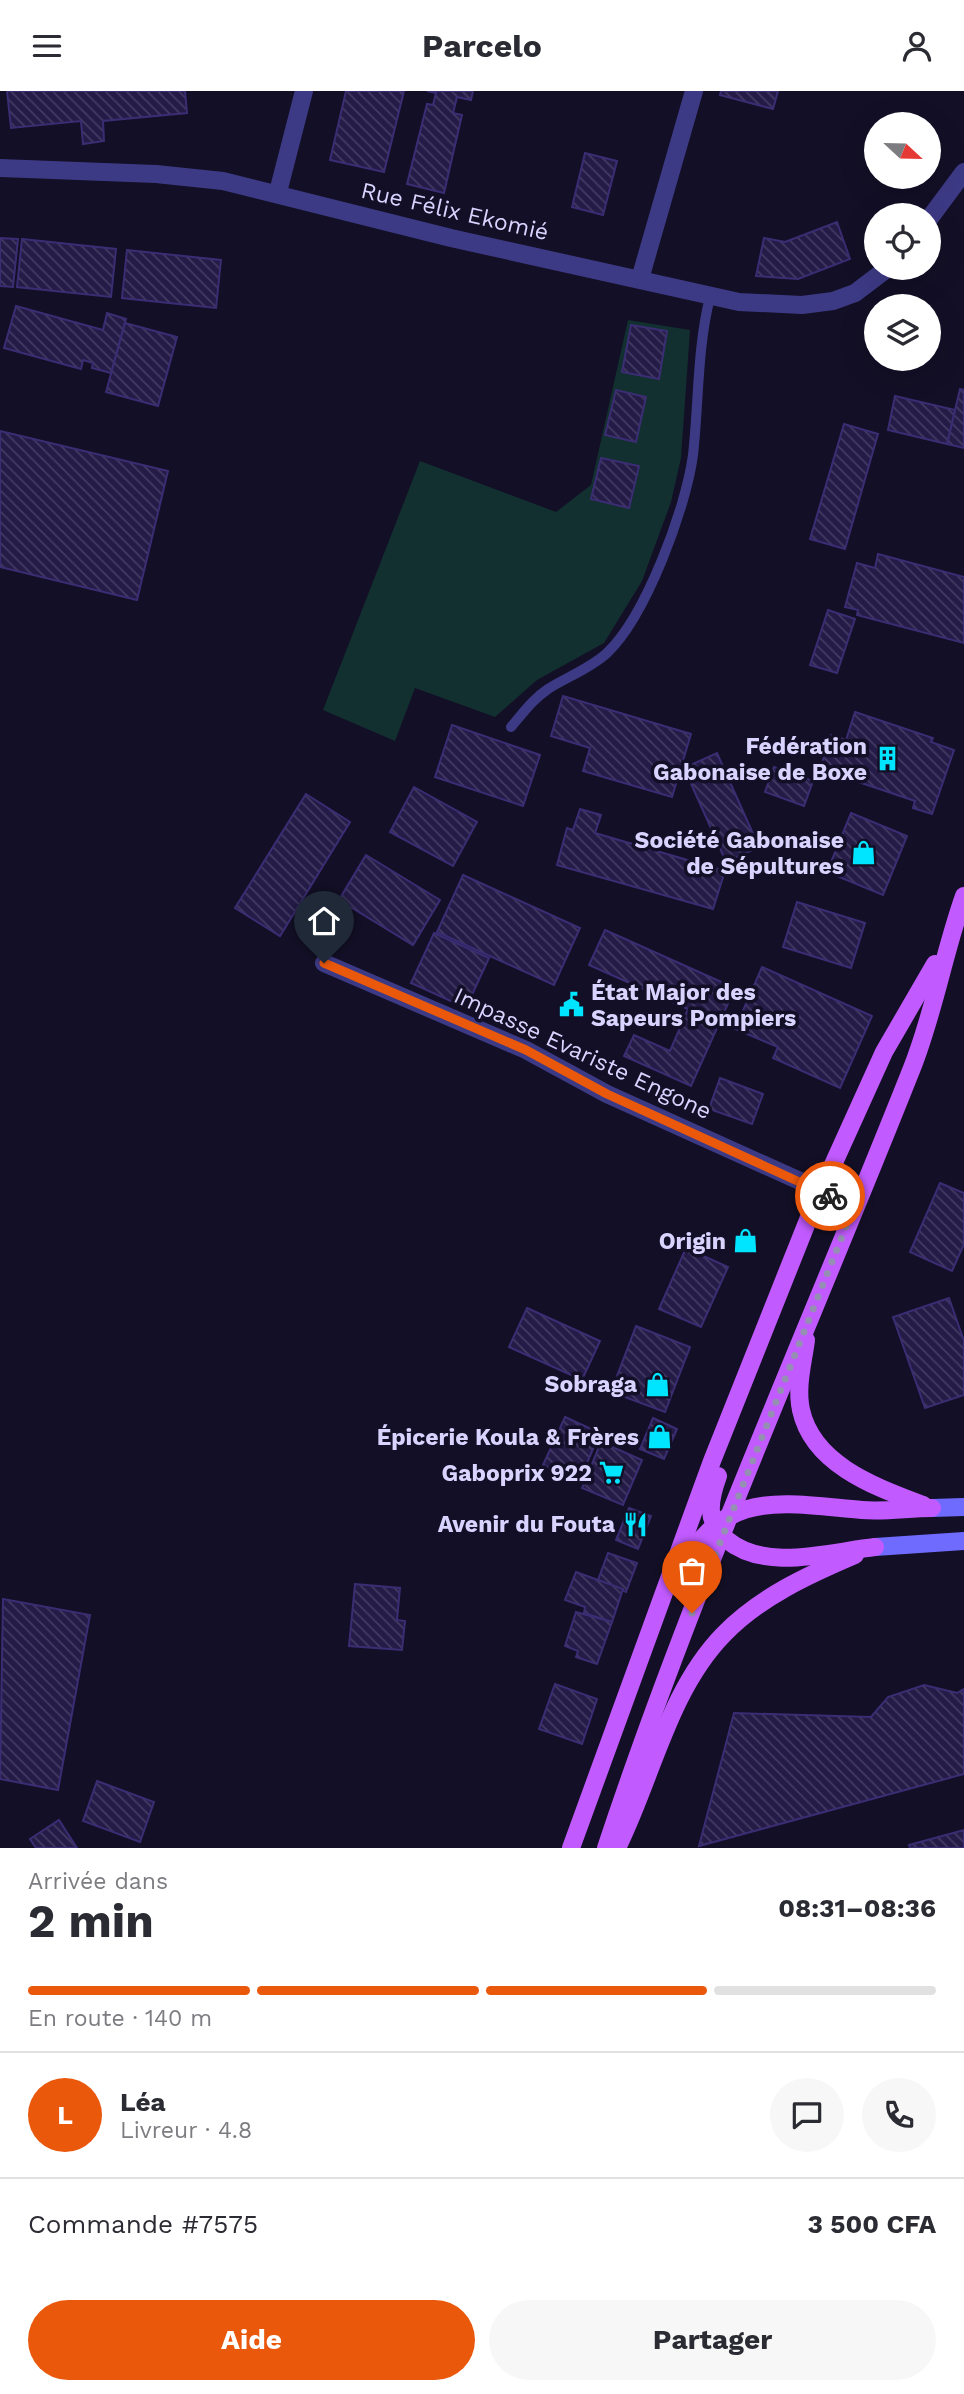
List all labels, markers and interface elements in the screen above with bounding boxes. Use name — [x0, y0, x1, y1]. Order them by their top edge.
icon: menu — [28, 27, 66, 65]
text: Parcelo — [422, 27, 542, 65]
icon: person — [898, 27, 936, 65]
north arrow — [864, 112, 942, 189]
map controls — [864, 112, 941, 371]
street label: Rue Félix Ekomié — [359, 177, 551, 246]
button: locate — [864, 203, 941, 280]
button: layers — [864, 294, 941, 371]
place label: Fédération Gabonaise de Boxe — [653, 733, 867, 786]
building icon: Fédération Gabonaise de Boxe — [873, 745, 901, 773]
place label: Société Gabonaise de Sépultures — [635, 827, 844, 880]
shop icon: Société Gabonaise de Sépultures — [850, 839, 878, 867]
pin — [294, 891, 354, 963]
icon: home — [305, 902, 343, 940]
place label: État Major des Sapeurs Pompiers — [591, 979, 796, 1032]
street label: Impasse Evariste Engone — [450, 982, 716, 1125]
public building icon: État Major des Sapeurs Pompiers — [557, 991, 585, 1019]
courier — [795, 1161, 865, 1231]
icon: bike — [811, 1177, 849, 1215]
shop icon: Origin — [732, 1227, 760, 1255]
place label: Origin — [659, 1228, 726, 1255]
shop icon: Sobraga — [643, 1370, 671, 1398]
place label: Sobraga — [545, 1371, 638, 1398]
shop icon: Épicerie Koula & Frères — [645, 1423, 673, 1451]
place label: Épicerie Koula & Frères — [377, 1424, 639, 1451]
supermarket icon: Gaboprix 922 — [598, 1459, 626, 1487]
place label: Gaboprix 922 — [442, 1460, 592, 1487]
restaurant icon: Avenir du Fouta — [621, 1510, 649, 1538]
place label: Avenir du Fouta — [438, 1511, 616, 1538]
pin — [662, 1541, 722, 1613]
icon: bag — [673, 1552, 711, 1590]
text: Arrivée dans — [28, 1868, 168, 1895]
text: 08:31–08:36 — [778, 1893, 936, 1923]
text: 2 min — [28, 1894, 154, 1948]
text: En route · 140 m — [28, 2005, 212, 2032]
button: chat — [770, 2078, 844, 2152]
button: phone — [862, 2078, 936, 2152]
text: Léa — [120, 2087, 166, 2117]
text: L — [57, 2100, 73, 2130]
text: Livreur · 4.8 — [120, 2117, 252, 2144]
text: Commande #7575 — [28, 2209, 258, 2239]
text: 3 500 CFA — [808, 2209, 936, 2239]
button: Aide — [28, 2300, 475, 2380]
button: Partager — [489, 2300, 936, 2380]

